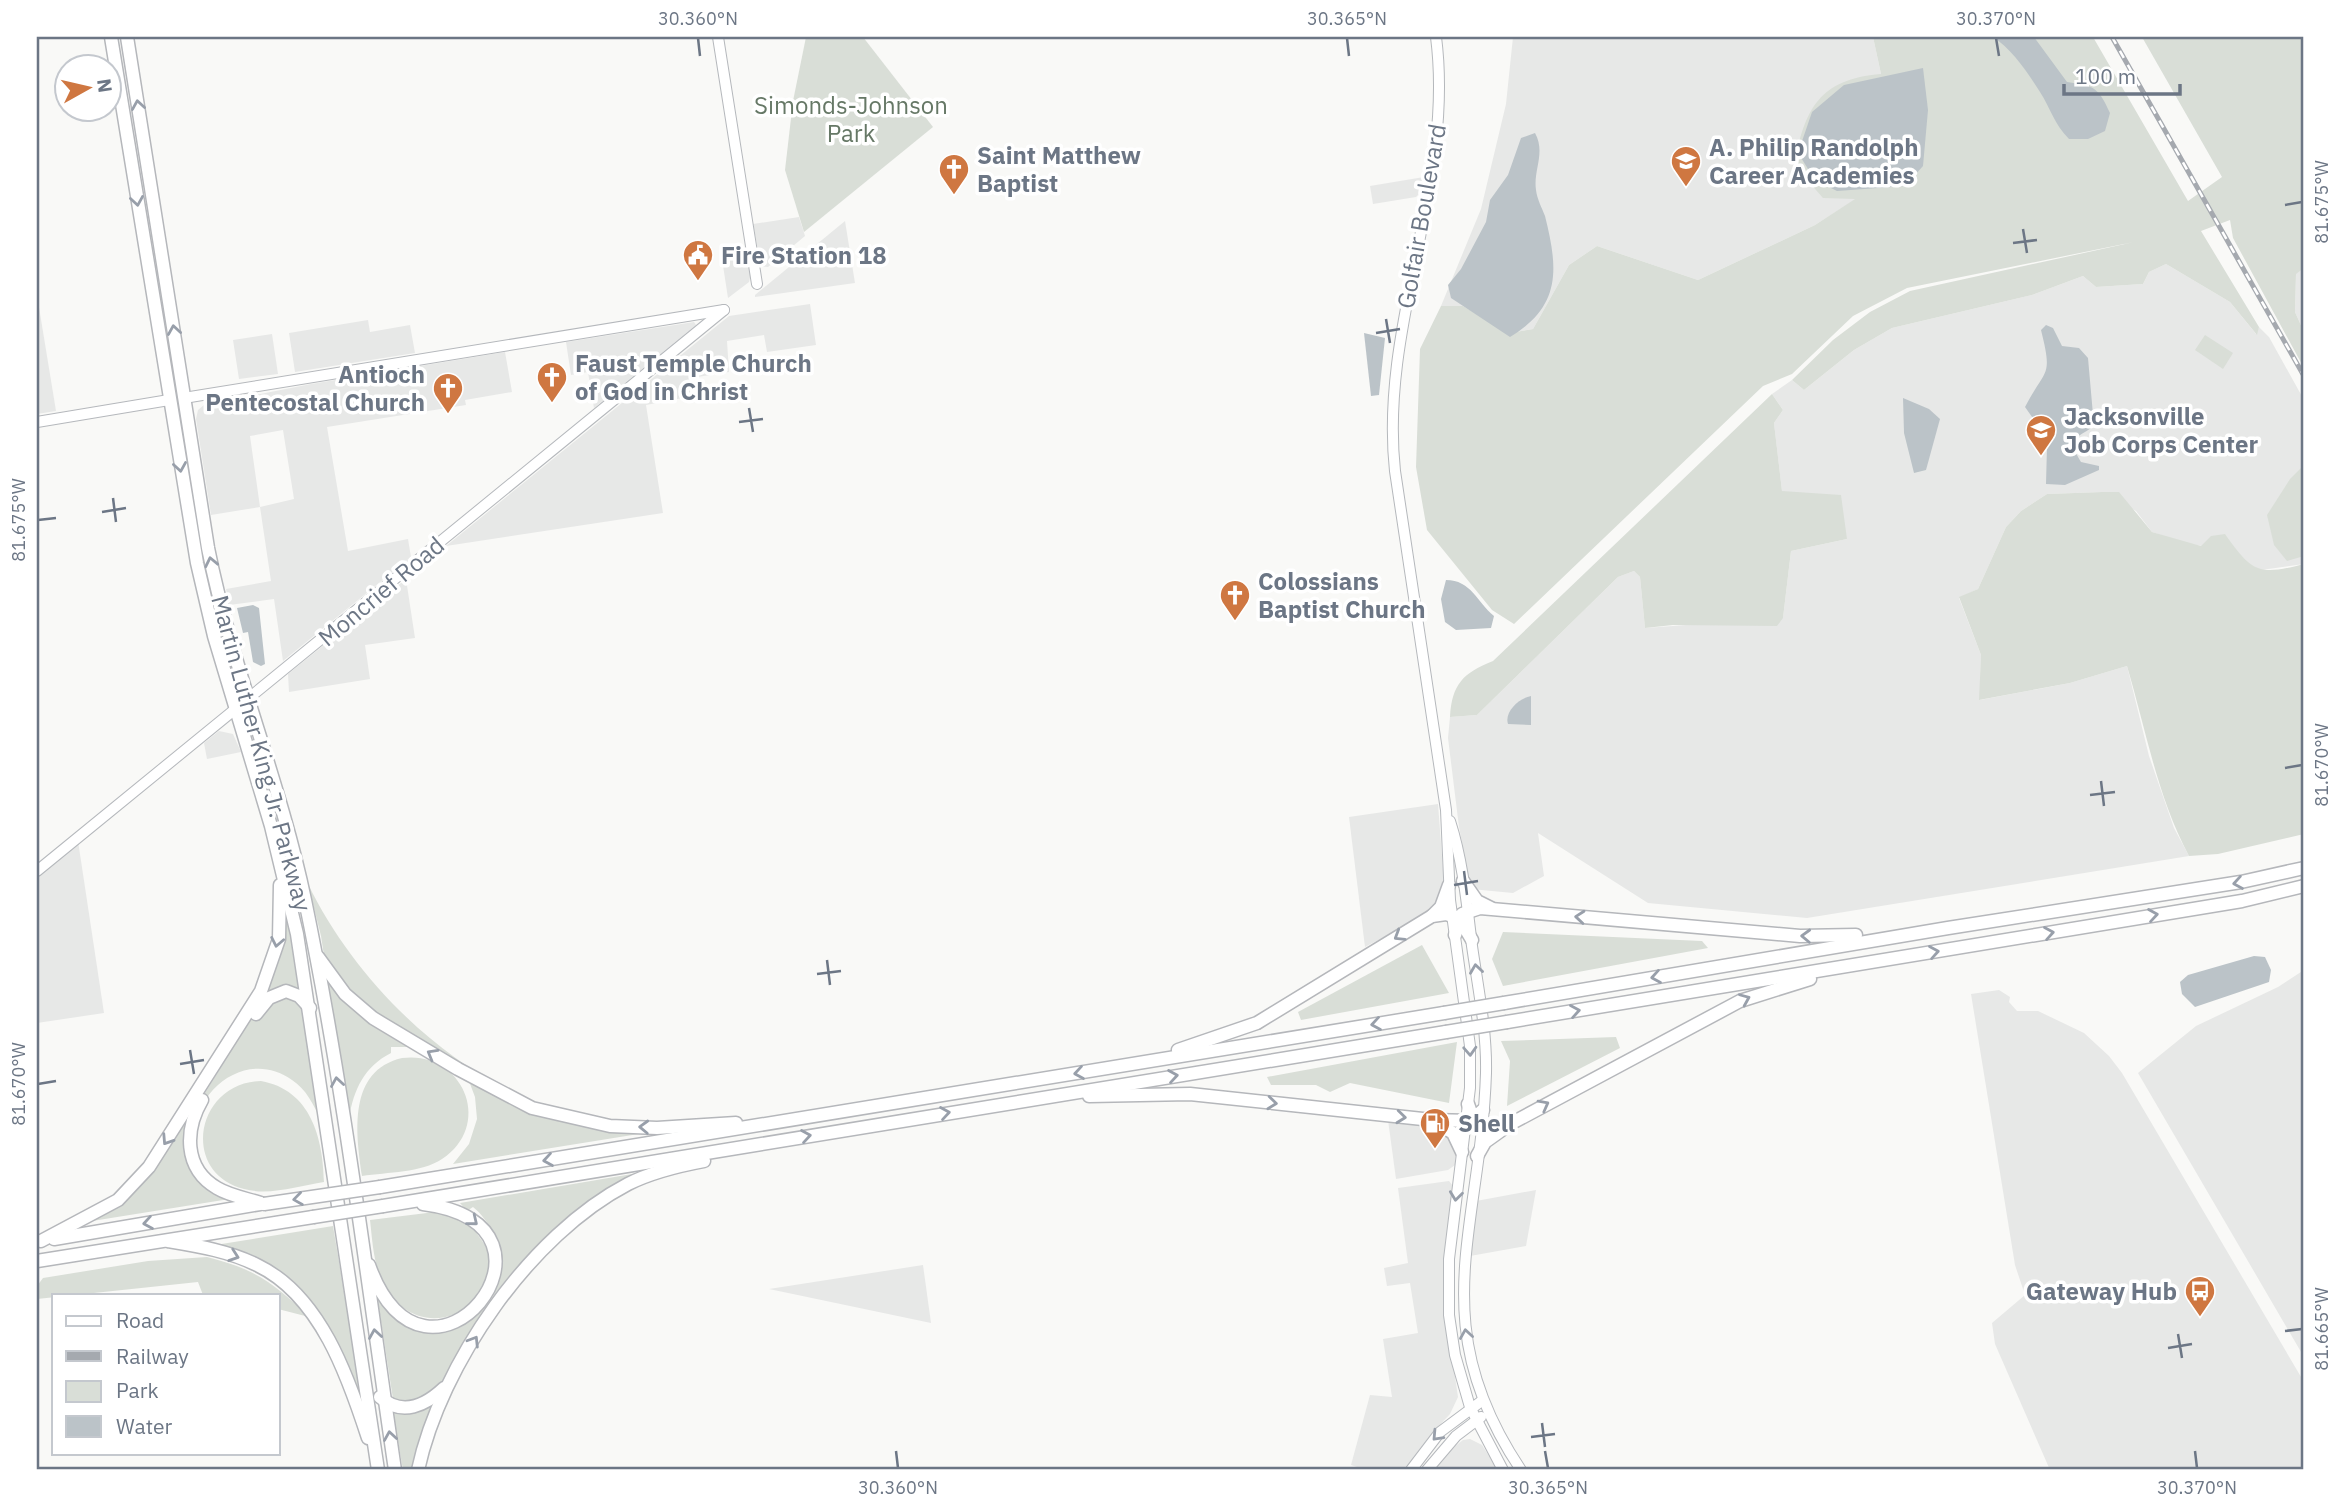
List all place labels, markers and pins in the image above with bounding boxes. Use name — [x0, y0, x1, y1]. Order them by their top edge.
place label: A. Philip Randolph Career Academies — [1709, 131, 1919, 191]
place label: Saint Matthew Baptist — [977, 139, 1141, 199]
school or university icon: A. Philip Randolph Career Academies — [1669, 144, 1703, 188]
church icon: Saint Matthew Baptist — [937, 152, 971, 196]
public building icon: Fire Station 18 — [681, 238, 715, 282]
place label: Fire Station 18 — [721, 239, 887, 271]
place label: Faust Temple Church of God in Christ — [575, 347, 812, 407]
place label: Antioch Pentecostal Church — [205, 358, 425, 418]
church icon: Faust Temple Church of God in Christ — [535, 360, 569, 404]
church icon: Antioch Pentecostal Church — [431, 371, 465, 415]
place label: Jacksonville Job Corps Center — [2064, 400, 2258, 460]
school or university icon: Jacksonville Job Corps Center — [2024, 413, 2058, 457]
place label: Colossians Baptist Church — [1258, 565, 1425, 625]
church icon: Colossians Baptist Church — [1218, 578, 1252, 622]
fuel station icon: Shell — [1418, 1106, 1452, 1150]
place label: Shell — [1458, 1107, 1515, 1139]
bus stop icon: Gateway Hub — [2183, 1274, 2217, 1318]
place label: Gateway Hub — [2026, 1275, 2177, 1307]

